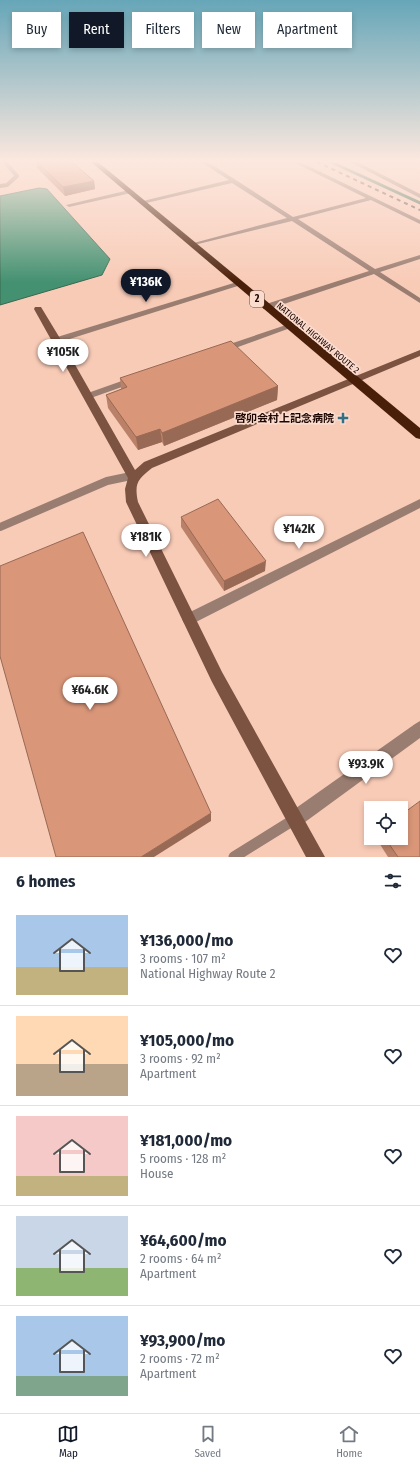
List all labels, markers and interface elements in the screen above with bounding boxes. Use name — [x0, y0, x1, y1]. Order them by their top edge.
chip: Buy — [12, 12, 61, 48]
chip: Rent — [69, 12, 124, 48]
chip: Filters — [132, 12, 194, 48]
chip: New — [202, 12, 255, 48]
chip: Apartment — [263, 12, 352, 48]
pin: ¥136K — [118, 269, 174, 303]
text: ¥136K — [130, 274, 162, 289]
road number: 2 — [250, 291, 264, 307]
street label: NATIONAL HIGHWAY ROUTE 2 — [275, 301, 361, 375]
pin: ¥105K — [35, 339, 91, 373]
text: ¥105K — [47, 344, 79, 359]
place label: 啓卯会村上記念病院 — [235, 412, 334, 425]
marker: 啓卯会村上記念病院 — [337, 412, 349, 424]
pin: ¥142K — [271, 516, 327, 550]
text: ¥142K — [283, 521, 315, 536]
pin: ¥181K — [118, 524, 174, 558]
text: ¥181K — [130, 529, 162, 544]
pin: ¥64.6K — [57, 677, 123, 711]
text: ¥64.6K — [71, 682, 109, 697]
pin: ¥93.9K — [333, 751, 399, 785]
text: ¥93.9K — [348, 756, 384, 771]
map controls — [364, 801, 408, 845]
button: locate — [364, 801, 408, 845]
icon: filters — [382, 870, 404, 892]
text: 6 homes — [16, 871, 75, 892]
text: ¥136,000/mo — [140, 930, 233, 951]
icon: home — [48, 931, 96, 979]
icon: heart — [382, 944, 404, 966]
text: 3 rooms · 107 m² — [140, 951, 226, 966]
text: National Highway Route 2 — [140, 966, 276, 981]
text: ¥105,000/mo — [140, 1030, 234, 1051]
icon: home — [48, 1032, 96, 1080]
icon: heart — [382, 1045, 404, 1067]
text: 3 rooms · 92 m² — [140, 1051, 221, 1066]
text: Apartment — [140, 1066, 196, 1081]
text: ¥181,000/mo — [140, 1130, 232, 1151]
icon: home — [48, 1132, 96, 1180]
icon: heart — [382, 1145, 404, 1167]
text: 5 rooms · 128 m² — [140, 1151, 226, 1166]
text: House — [140, 1166, 174, 1181]
text: ¥64,600/mo — [140, 1230, 227, 1251]
icon: home — [48, 1232, 96, 1280]
icon: heart — [382, 1245, 404, 1267]
text: 2 rooms · 64 m² — [140, 1251, 221, 1266]
text: Apartment — [140, 1266, 196, 1281]
text: ¥93,900/mo — [140, 1330, 225, 1351]
icon: home — [48, 1332, 96, 1380]
icon: heart — [382, 1345, 404, 1367]
text: 2 rooms · 72 m² — [140, 1351, 220, 1366]
text: Apartment — [140, 1366, 196, 1381]
tab: Map — [57, 1423, 79, 1460]
tab: Saved — [194, 1423, 221, 1460]
tab: Home — [336, 1423, 363, 1460]

